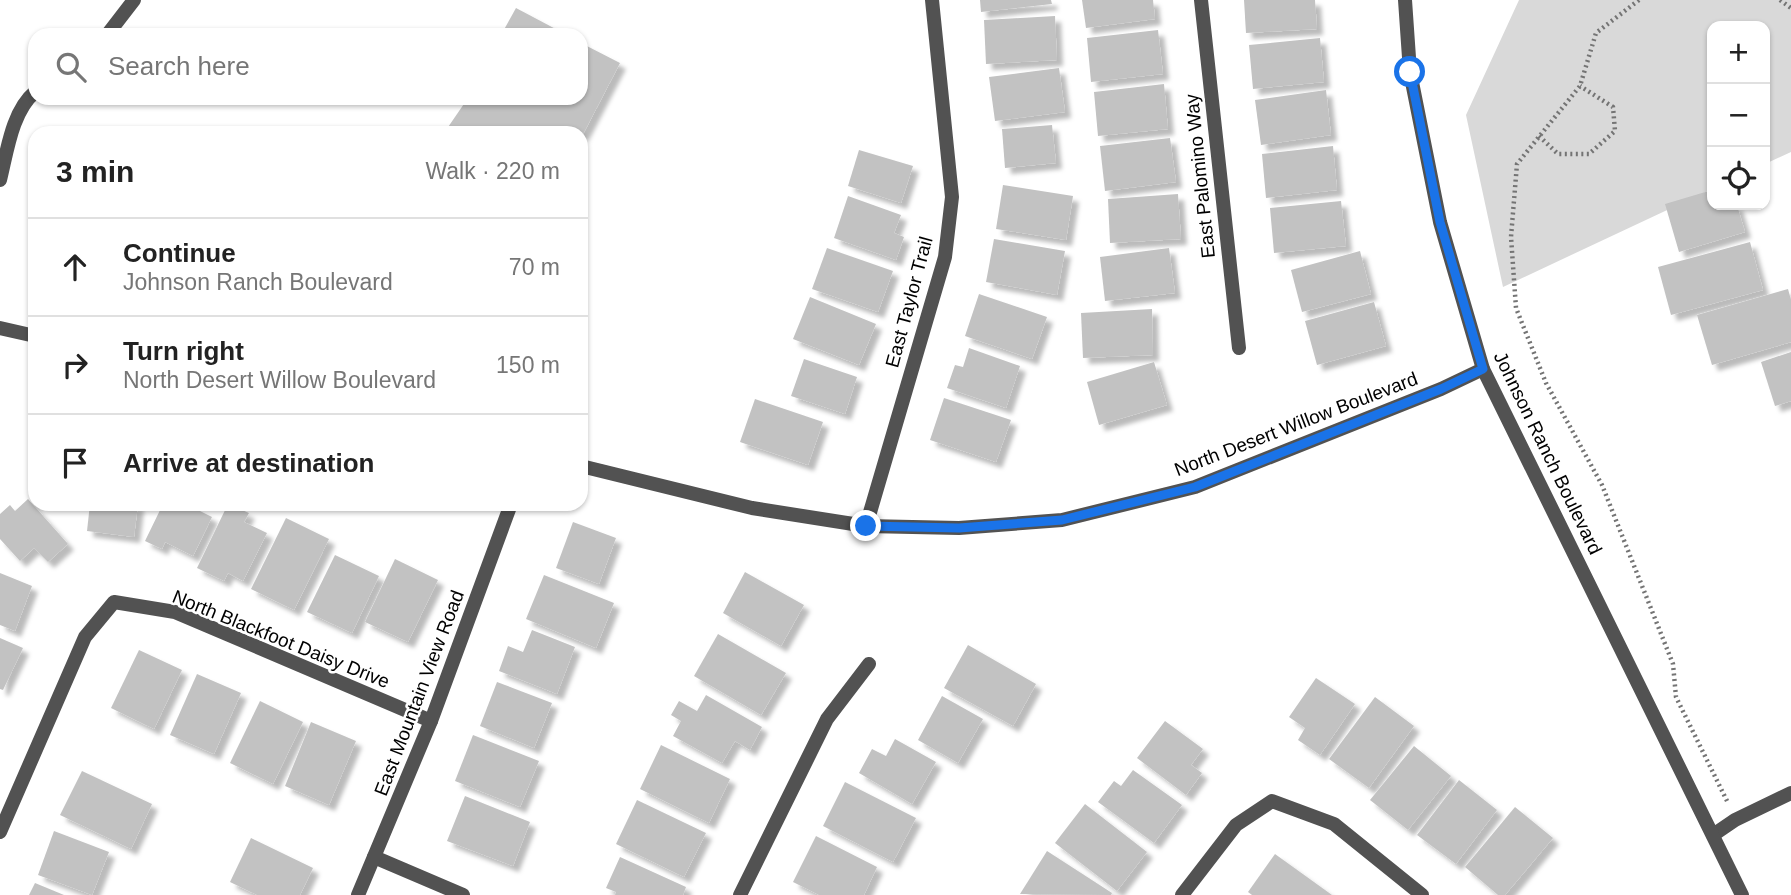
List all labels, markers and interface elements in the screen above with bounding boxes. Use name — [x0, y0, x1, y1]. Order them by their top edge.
map controls — [1707, 21, 1770, 210]
button: + — [1707, 21, 1770, 84]
search box — [28, 28, 588, 105]
icon: search — [52, 48, 90, 86]
text: Search here — [108, 51, 250, 81]
route start — [1394, 56, 1425, 87]
button: − — [1707, 84, 1770, 147]
street label: East Palomino Way — [1181, 92, 1219, 259]
button: locate — [1707, 147, 1770, 210]
text: 3 min — [56, 155, 134, 188]
text: Walk · 220 m — [425, 158, 560, 184]
street label: East Taylor Trail — [881, 234, 937, 370]
text: Continue — [123, 238, 236, 268]
icon: ahead — [56, 248, 94, 286]
text: 70 m — [509, 254, 560, 280]
text: Johnson Ranch Boulevard — [123, 269, 393, 295]
text: Turn right — [123, 336, 244, 366]
icon: right — [56, 346, 94, 384]
street label: Johnson Ranch Boulevard — [1490, 348, 1606, 558]
text: 150 m — [496, 352, 560, 378]
text: North Desert Willow Boulevard — [123, 367, 436, 393]
street label: North Desert Willow Boulevard — [1171, 368, 1421, 480]
icon: arrive — [56, 444, 94, 482]
text: Arrive at destination — [123, 448, 374, 478]
route end — [850, 510, 881, 541]
street label: North Blackfoot Daisy Drive — [169, 586, 393, 692]
street label: East Mountain View Road — [370, 587, 468, 799]

